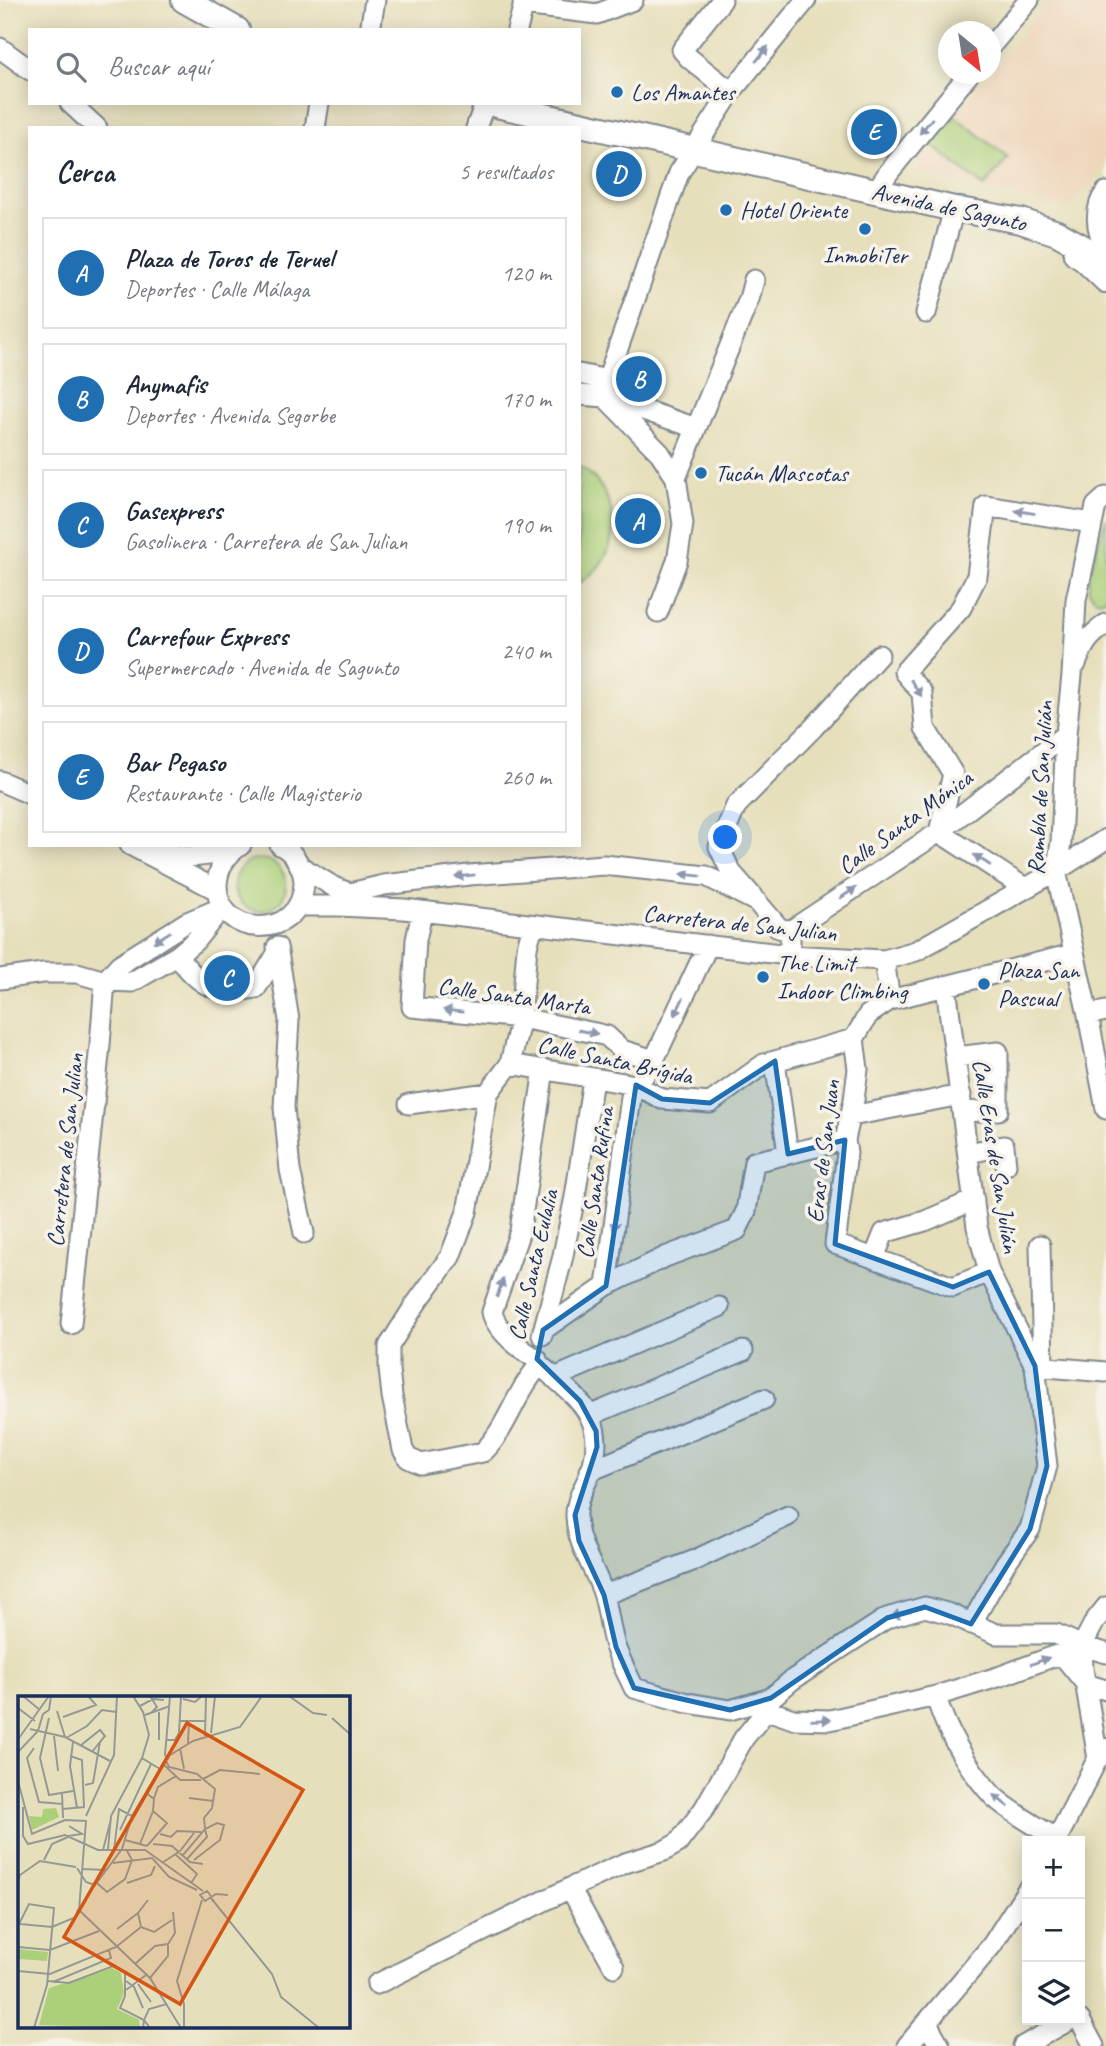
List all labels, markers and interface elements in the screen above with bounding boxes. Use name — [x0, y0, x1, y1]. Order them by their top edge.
north arrow — [938, 21, 1001, 84]
search box — [28, 28, 581, 105]
one-way arrow — [755, 45, 770, 63]
icon: search — [52, 48, 90, 86]
text: Buscar aquí — [108, 50, 210, 83]
place label: Los Amantes — [631, 77, 737, 107]
marker: Los Amantes — [609, 84, 625, 100]
pin: E — [851, 106, 897, 158]
one-way arrow — [918, 117, 933, 135]
pin: D — [596, 148, 642, 200]
text: Cerca — [56, 153, 114, 191]
text: 5 resultados — [459, 157, 553, 186]
street label: Avenida de Sagunto — [869, 176, 1030, 238]
place label: Hotel Oriente — [740, 195, 849, 225]
marker: Hotel Oriente — [718, 202, 734, 218]
marker: InmobiTer — [857, 221, 873, 237]
place label: InmobiTer — [823, 240, 909, 270]
text: Plaza de Toros de Teruel — [125, 242, 333, 275]
text: A — [75, 259, 87, 288]
text: 120 m — [502, 259, 551, 288]
text: Deportes · Calle Málaga — [125, 275, 309, 304]
pin: B — [616, 353, 662, 405]
text: Anymafis — [125, 368, 206, 401]
text: B — [75, 385, 87, 414]
text: 170 m — [502, 385, 551, 414]
text: Deportes · Avenida Segorbe — [125, 401, 335, 430]
place label: Tucán Mascotas — [715, 458, 849, 488]
marker: Tucán Mascotas — [693, 465, 709, 481]
text: Gasexpress — [125, 494, 222, 527]
pin: A — [615, 495, 661, 547]
one-way arrow — [1014, 506, 1036, 517]
text: C — [76, 511, 86, 540]
text: 190 m — [502, 511, 551, 540]
text: Gasolinera · Carretera de San Julian — [125, 527, 407, 556]
text: Carrefour Express — [125, 620, 288, 653]
text: D — [74, 637, 88, 666]
text: 240 m — [502, 637, 551, 666]
text: Supermercado · Avenida de Sagunto — [125, 653, 398, 682]
one-way arrow — [909, 678, 922, 698]
street label: Rambla de San Julián — [1020, 699, 1060, 876]
text: Bar Pegaso — [125, 746, 225, 779]
street label: Calle Santa Mónica — [832, 762, 979, 881]
text: E — [75, 763, 87, 792]
text: 260 m — [502, 763, 551, 792]
text: Restaurante · Calle Magisterio — [125, 779, 361, 808]
your location — [708, 820, 742, 854]
one-way arrow — [973, 853, 991, 867]
one-way arrow — [680, 869, 702, 880]
one-way arrow — [454, 871, 476, 882]
one-way arrow — [839, 886, 857, 900]
street label: Carretera de San Julian — [642, 898, 838, 948]
one-way arrow — [153, 930, 172, 943]
place label: The Limit Indoor Climbing — [777, 948, 909, 1006]
pin: C — [204, 952, 250, 1004]
place label: Plaza San Pascual — [998, 955, 1080, 1013]
marker: The Limit Indoor Climbing — [755, 969, 771, 985]
street label: Calle Santa Marta — [436, 970, 594, 1022]
marker: Plaza San Pascual — [976, 976, 992, 992]
one-way arrow — [673, 997, 685, 1017]
one-way arrow — [442, 1005, 464, 1016]
one-way arrow — [577, 1026, 599, 1037]
street label: Calle Santa Brígida — [535, 1029, 697, 1091]
street label: Carretera de San Julian — [40, 1052, 90, 1248]
street label: Calle Eras de San Julián — [966, 1057, 1026, 1256]
street label: Eras de San Juan — [799, 1078, 847, 1224]
street label: Calle Santa Rufina — [570, 1103, 621, 1260]
street label: Calle Santa Eulalia — [501, 1185, 565, 1343]
one-way arrow — [609, 1210, 620, 1232]
one-way arrow — [495, 1277, 506, 1298]
one-way arrow — [890, 1610, 911, 1620]
one-way arrow — [1030, 1655, 1051, 1666]
inset map — [18, 1696, 350, 2028]
one-way arrow — [810, 1714, 832, 1726]
one-way arrow — [993, 1793, 1011, 1808]
map controls — [1022, 1836, 1085, 2025]
button: + — [1022, 1836, 1085, 1899]
button: − — [1022, 1899, 1085, 1962]
button: layers — [1022, 1962, 1085, 2025]

